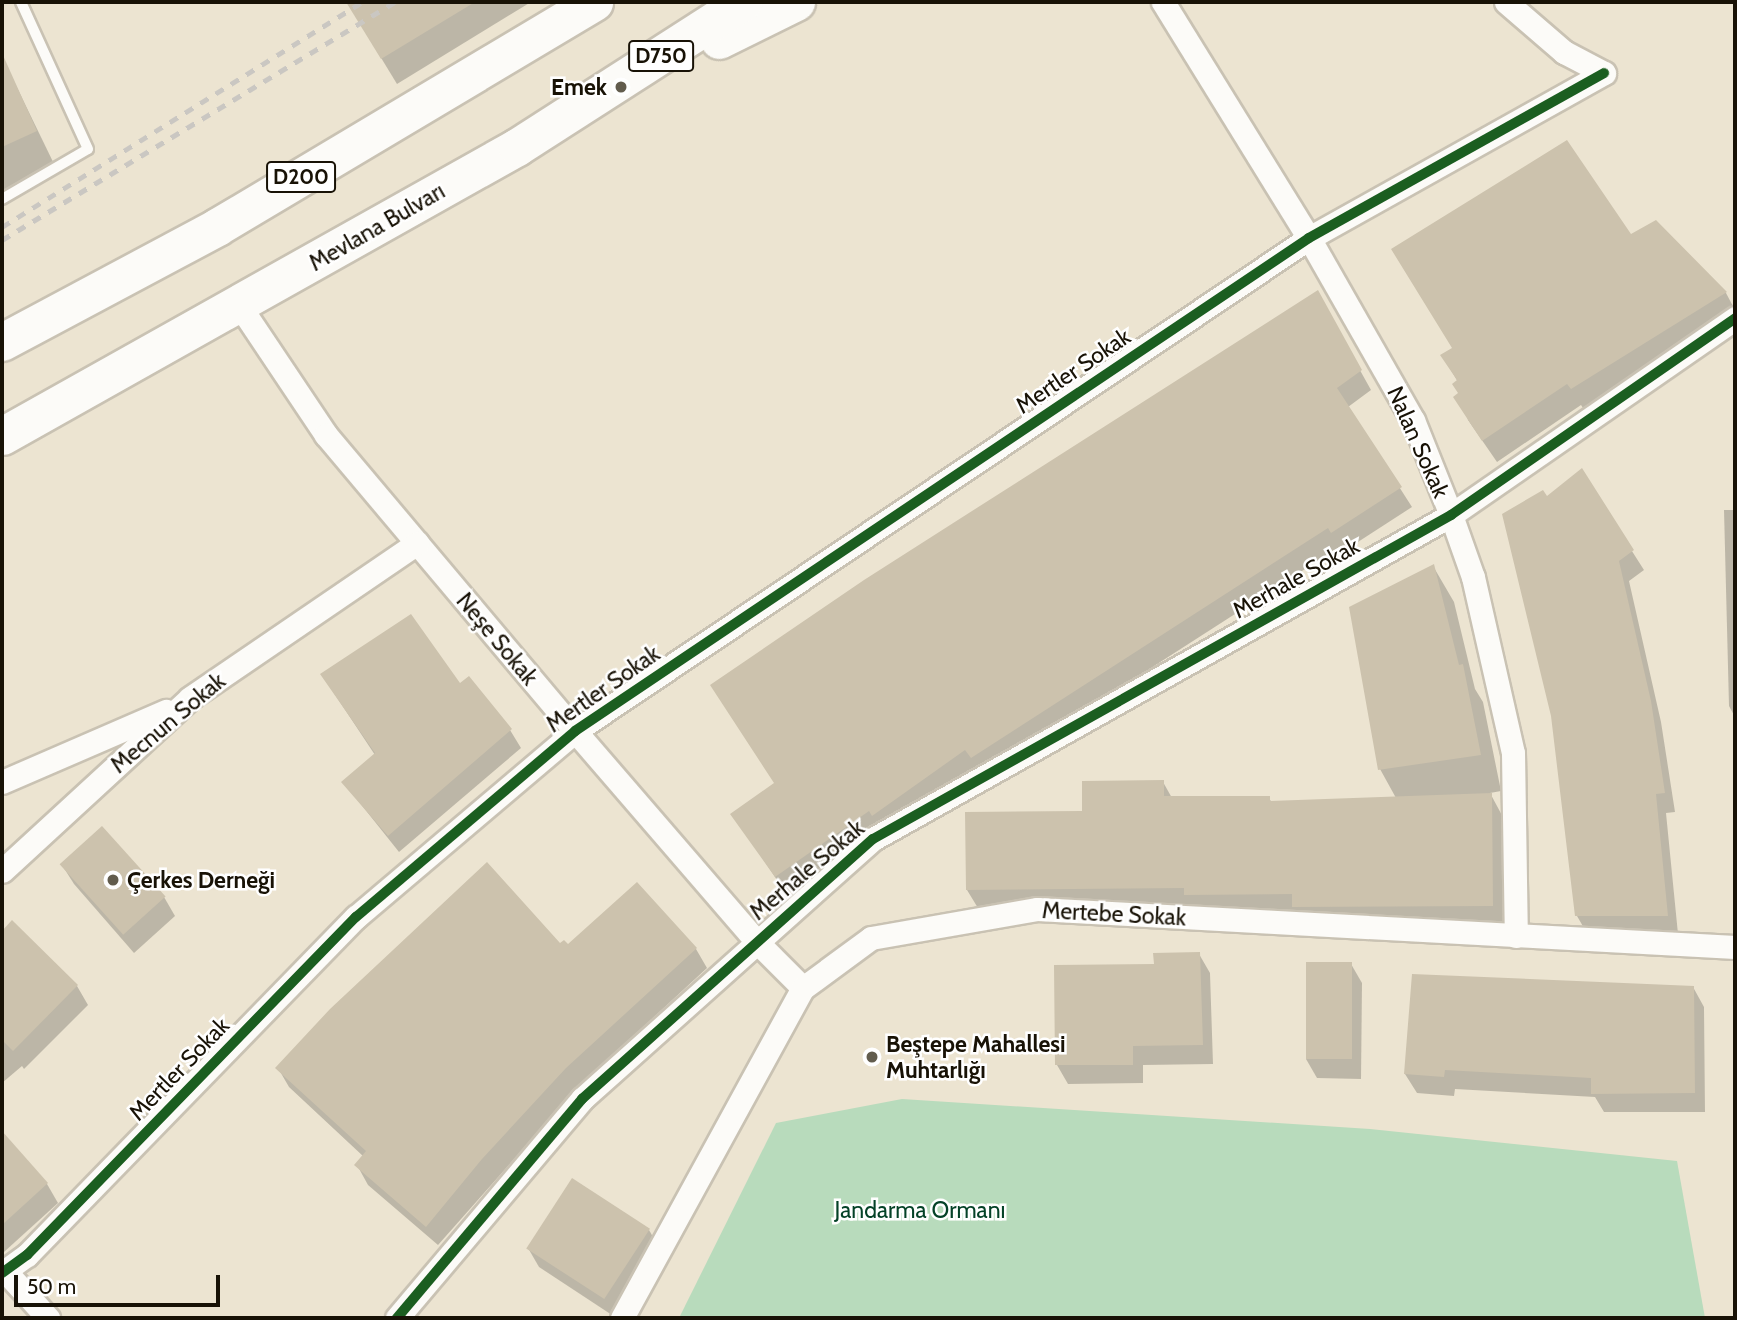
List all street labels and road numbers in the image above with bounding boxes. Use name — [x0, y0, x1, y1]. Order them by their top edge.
road number: D750 — [628, 38, 694, 74]
road number: D200 — [266, 160, 336, 194]
street label: Mevlana Bulvarı — [304, 177, 450, 277]
street label: Mertler Sokak — [1010, 323, 1136, 419]
street label: Nalan Sokak — [1381, 382, 1455, 502]
street label: Merhale Sokak — [1228, 532, 1364, 624]
street label: Neşe Sokak — [451, 587, 543, 691]
street label: Mertler Sokak — [541, 640, 665, 738]
street label: Mecnun Sokak — [105, 667, 231, 779]
street label: Merhale Sokak — [744, 814, 870, 926]
street label: Mertebe Sokak — [1041, 896, 1187, 932]
street label: Mertler Sokak — [123, 1012, 235, 1126]

